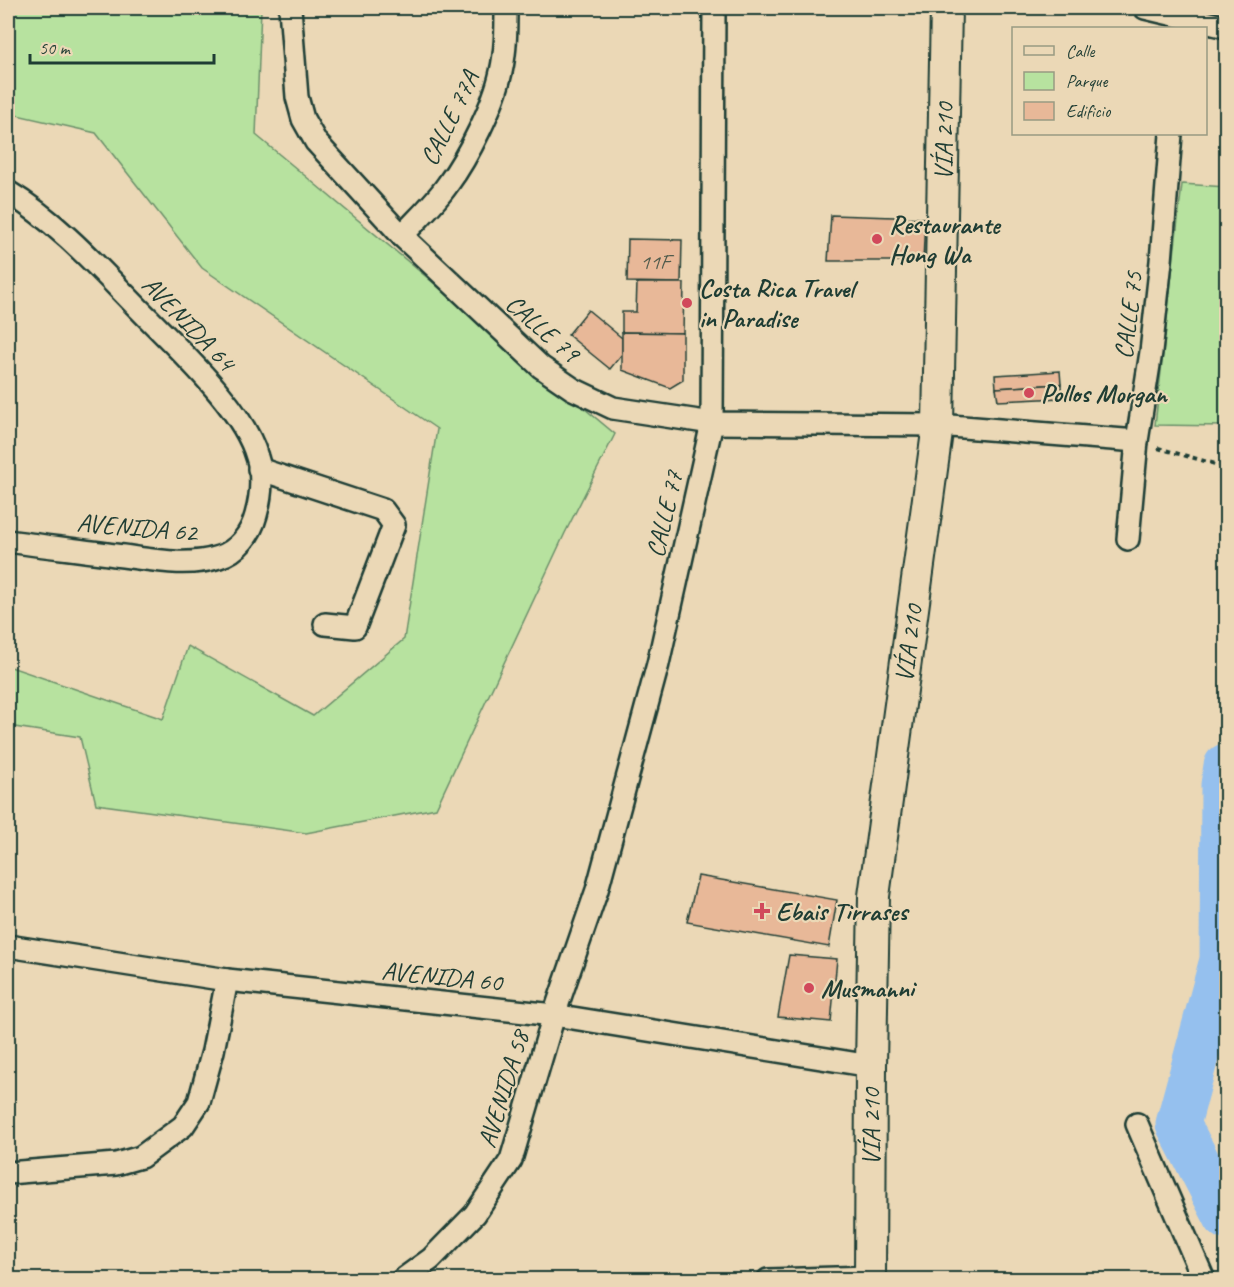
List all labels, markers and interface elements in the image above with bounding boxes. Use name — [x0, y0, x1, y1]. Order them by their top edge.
scale bar — [30, 27, 214, 65]
legend — [1012, 27, 1207, 135]
text: 50 m — [39, 37, 72, 59]
text: Calle — [1066, 40, 1095, 62]
street label: CALLE 77A — [413, 64, 487, 171]
text: Parque — [1066, 70, 1108, 92]
street label: VÍA 210 — [927, 100, 961, 181]
text: Edificio — [1066, 100, 1112, 122]
place label: Restaurante Hong Wa — [889, 208, 1002, 271]
marker: Restaurante Hong Wa — [870, 232, 884, 246]
house number: 11F — [640, 248, 675, 276]
street label: CALLE 75 — [1107, 268, 1150, 361]
street label: AVENIDA 64 — [135, 269, 244, 380]
place label: Costa Rica Travel in Paradise — [699, 272, 859, 335]
street label: CALLE 79 — [499, 287, 588, 371]
marker: Costa Rica Travel in Paradise — [680, 296, 694, 310]
place label: Pollos Morgan — [1041, 377, 1169, 410]
marker: Pollos Morgan — [1022, 386, 1036, 400]
street label: CALLE 77 — [639, 466, 691, 561]
street label: AVENIDA 62 — [75, 506, 201, 549]
street label: VÍA 210 — [887, 600, 931, 684]
place label: Ebais Tirrases — [776, 895, 910, 928]
marker: Ebais Tirrases — [753, 902, 771, 920]
street label: AVENIDA 60 — [380, 954, 506, 999]
place label: Musmanni — [821, 972, 918, 1005]
marker: Musmanni — [802, 981, 816, 995]
street label: AVENIDA 58 — [470, 1024, 538, 1152]
street label: VÍA 210 — [855, 1086, 888, 1166]

